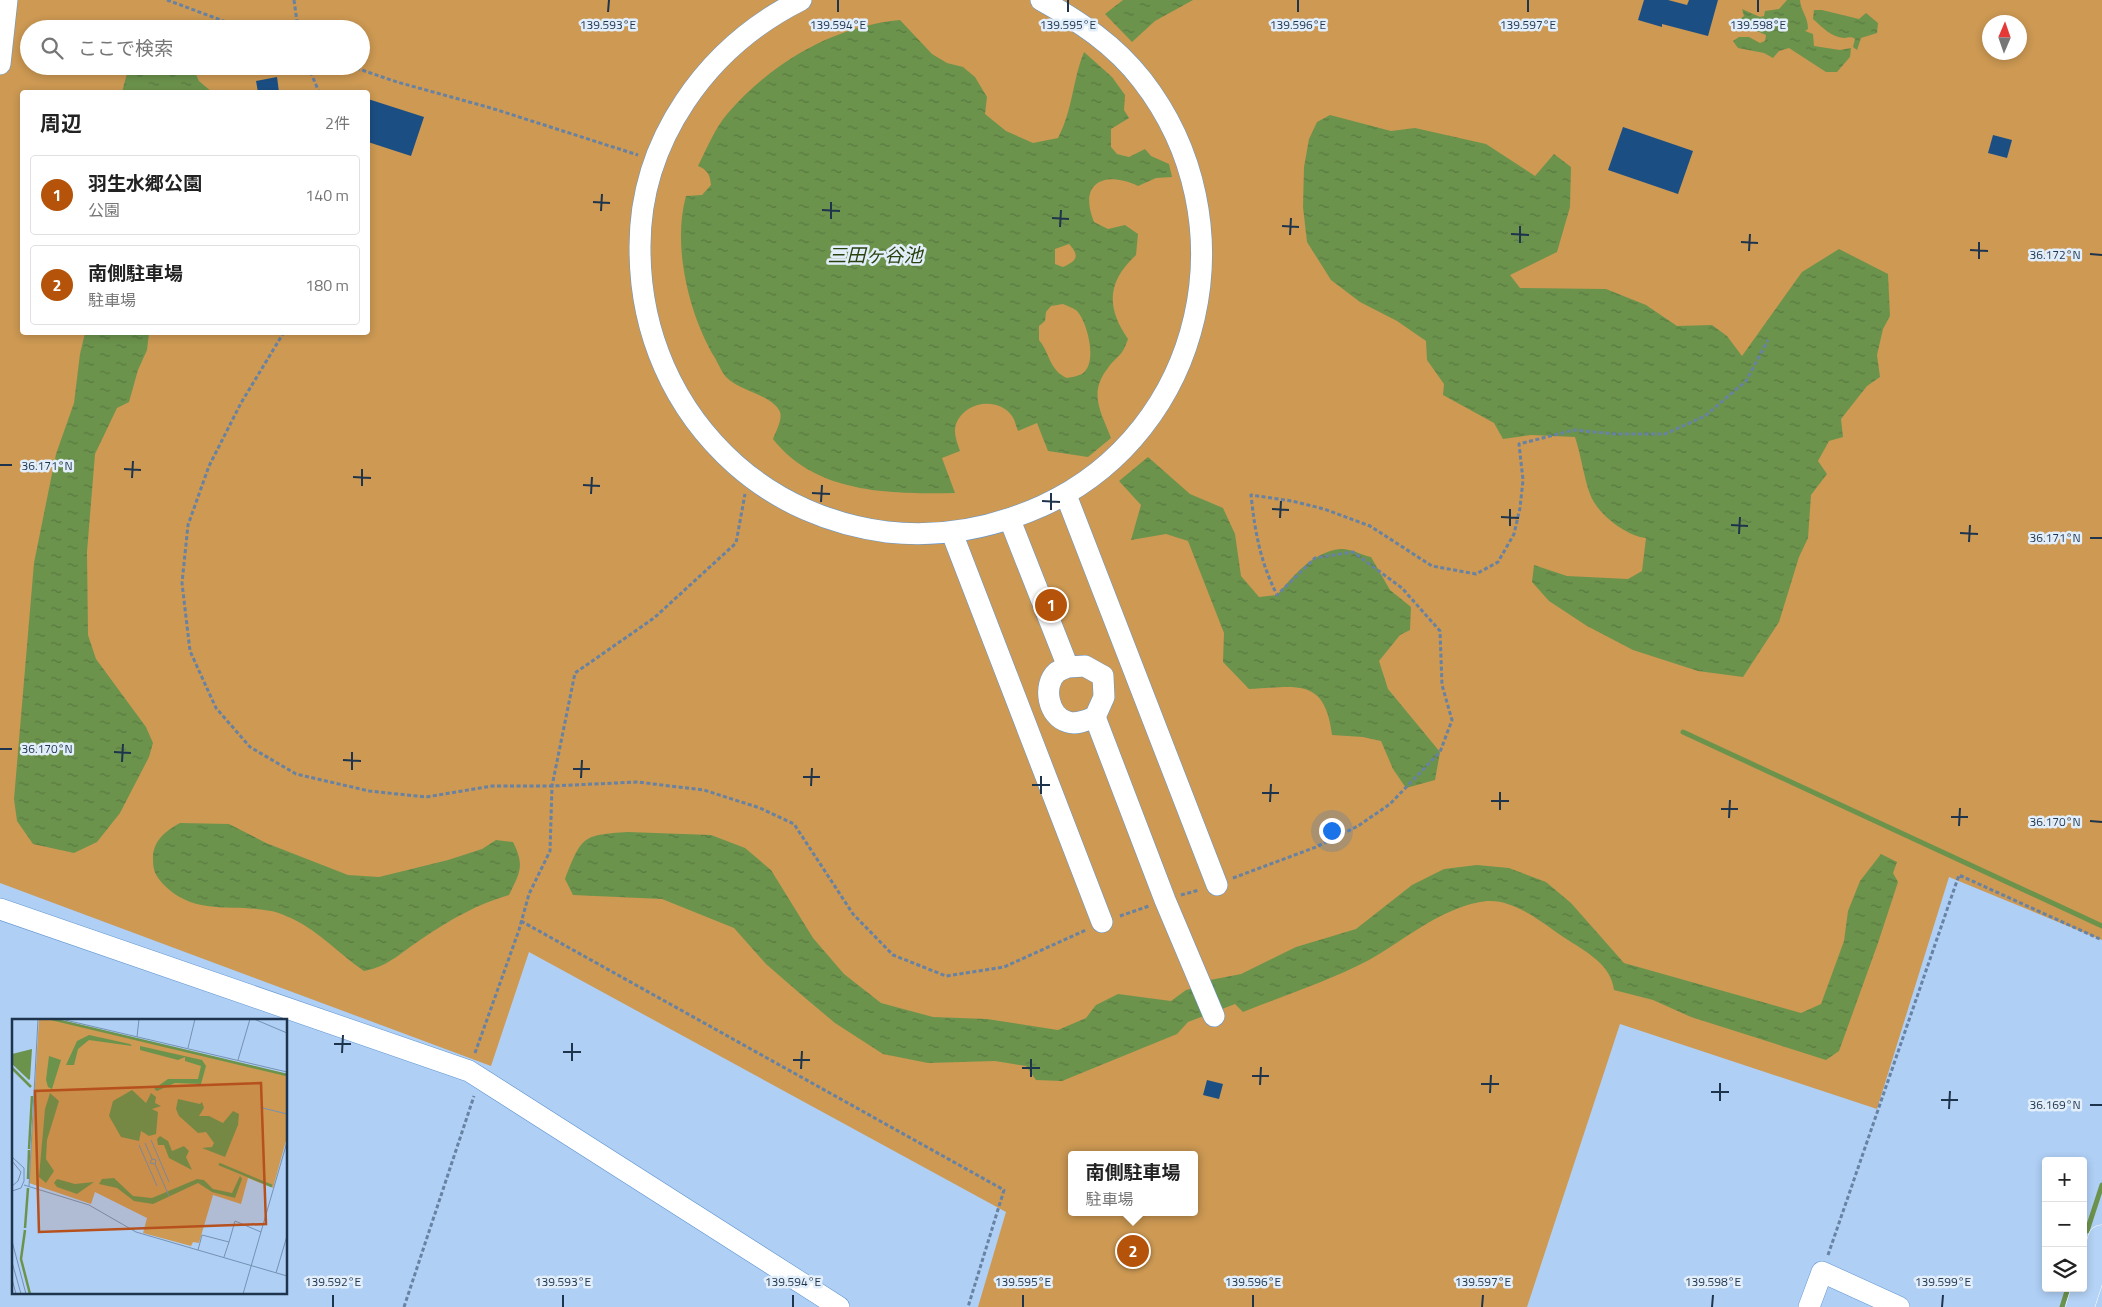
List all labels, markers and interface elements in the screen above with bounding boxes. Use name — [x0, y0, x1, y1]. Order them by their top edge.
text: 139.593°E — [580, 15, 636, 34]
text: 139.594°E — [810, 15, 866, 34]
text: 139.595°E — [1040, 15, 1096, 34]
text: 139.596°E — [1270, 15, 1326, 34]
text: 139.597°E — [1500, 15, 1556, 34]
text: 139.598°E — [1730, 15, 1786, 34]
north arrow — [1982, 15, 2027, 60]
search box — [20, 20, 370, 75]
text: ここで検索 — [78, 33, 173, 62]
icon: search — [38, 34, 66, 62]
text: 周辺 — [40, 107, 82, 139]
text: 2件 — [325, 111, 350, 135]
text: 羽生水郷公園 — [88, 168, 202, 197]
text: 1 — [53, 183, 61, 207]
text: 140 m — [305, 183, 349, 207]
text: 公園 — [88, 198, 120, 222]
water label: 三田ヶ谷池 — [827, 240, 924, 269]
text: 36.172°N — [2029, 245, 2081, 264]
text: 南側駐車場 — [88, 258, 183, 287]
text: 2 — [53, 273, 61, 297]
text: 180 m — [305, 273, 349, 297]
text: 駐車場 — [88, 288, 136, 312]
text: 36.171°N — [21, 456, 73, 475]
text: 36.171°N — [2029, 528, 2081, 547]
pin: 1 — [1035, 586, 1067, 624]
text: 36.170°N — [21, 739, 73, 758]
text: 36.170°N — [2029, 812, 2081, 831]
your location — [1319, 818, 1345, 844]
inset map — [12, 1019, 288, 1294]
text: 36.169°N — [2029, 1095, 2081, 1114]
popup — [1068, 1151, 1198, 1216]
text: 南側駐車場 — [1085, 1157, 1181, 1186]
map controls — [2042, 1157, 2087, 1292]
button: + — [2042, 1157, 2087, 1202]
text: 駐車場 — [1085, 1187, 1134, 1211]
button: − — [2042, 1202, 2087, 1247]
pin: 2 — [1117, 1232, 1149, 1270]
button: layers — [2042, 1247, 2087, 1292]
text: 139.592°E — [305, 1272, 361, 1291]
text: 139.593°E — [535, 1272, 591, 1291]
text: 139.594°E — [765, 1272, 821, 1291]
text: 139.595°E — [995, 1272, 1051, 1291]
text: 139.596°E — [1225, 1272, 1281, 1291]
text: 139.597°E — [1455, 1272, 1511, 1291]
text: 139.598°E — [1685, 1272, 1741, 1291]
text: 139.599°E — [1915, 1272, 1971, 1291]

